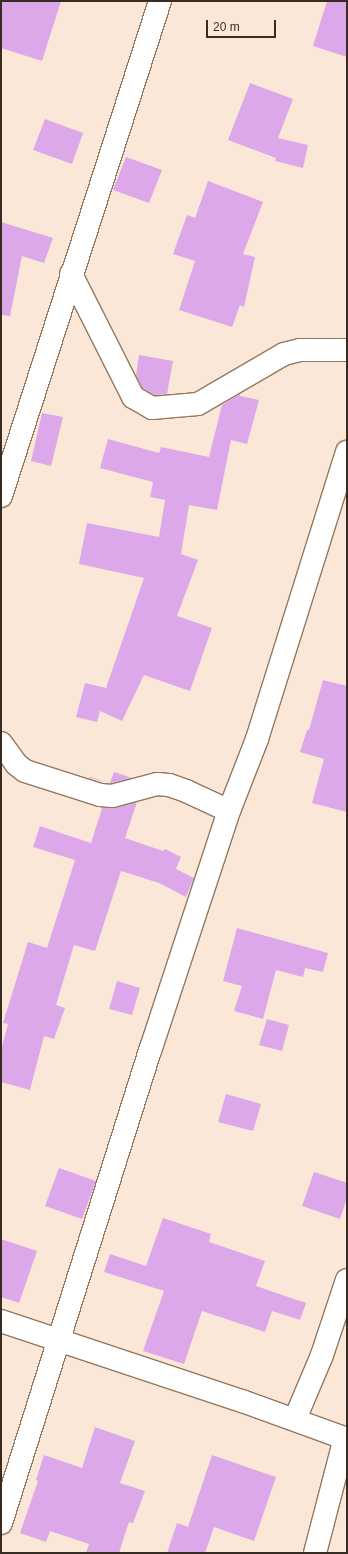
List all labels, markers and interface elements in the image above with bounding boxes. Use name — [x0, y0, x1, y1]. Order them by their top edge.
scale bar — [208, 12, 278, 38]
text: 20 m — [213, 20, 240, 34]

